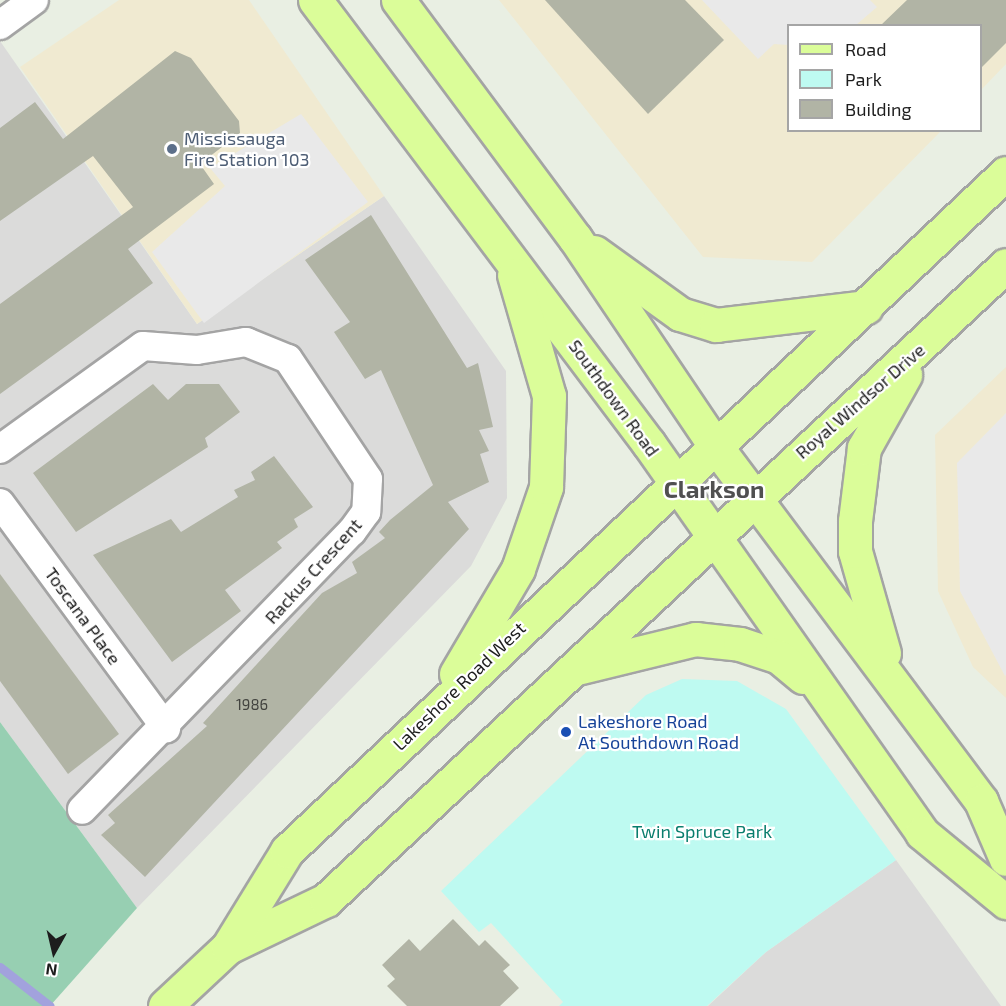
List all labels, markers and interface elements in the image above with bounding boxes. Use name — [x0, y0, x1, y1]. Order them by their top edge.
legend — [787, 24, 982, 132]
text: Road — [845, 38, 886, 60]
text: Park — [845, 68, 882, 90]
text: Building — [845, 98, 912, 120]
place label: Mississauga Fire Station 103 — [184, 128, 310, 170]
marker: Mississauga Fire Station 103 — [165, 142, 179, 156]
street label: Southdown Road — [564, 335, 664, 461]
street label: Royal Windsor Drive — [790, 339, 930, 463]
district label: Clarkson — [664, 475, 764, 503]
street label: Rackus Crescent — [260, 514, 366, 628]
street label: Toscana Place — [40, 563, 126, 669]
street label: Lakeshore Road West — [388, 617, 530, 755]
house number: 1986 — [236, 696, 268, 714]
place label: Lakeshore Road At Southdown Road — [578, 711, 739, 754]
marker: Lakeshore Road At Southdown Road — [559, 725, 573, 739]
park label: Twin Spruce Park — [632, 820, 772, 842]
north arrow — [24, 922, 84, 982]
text: N — [44, 960, 58, 981]

